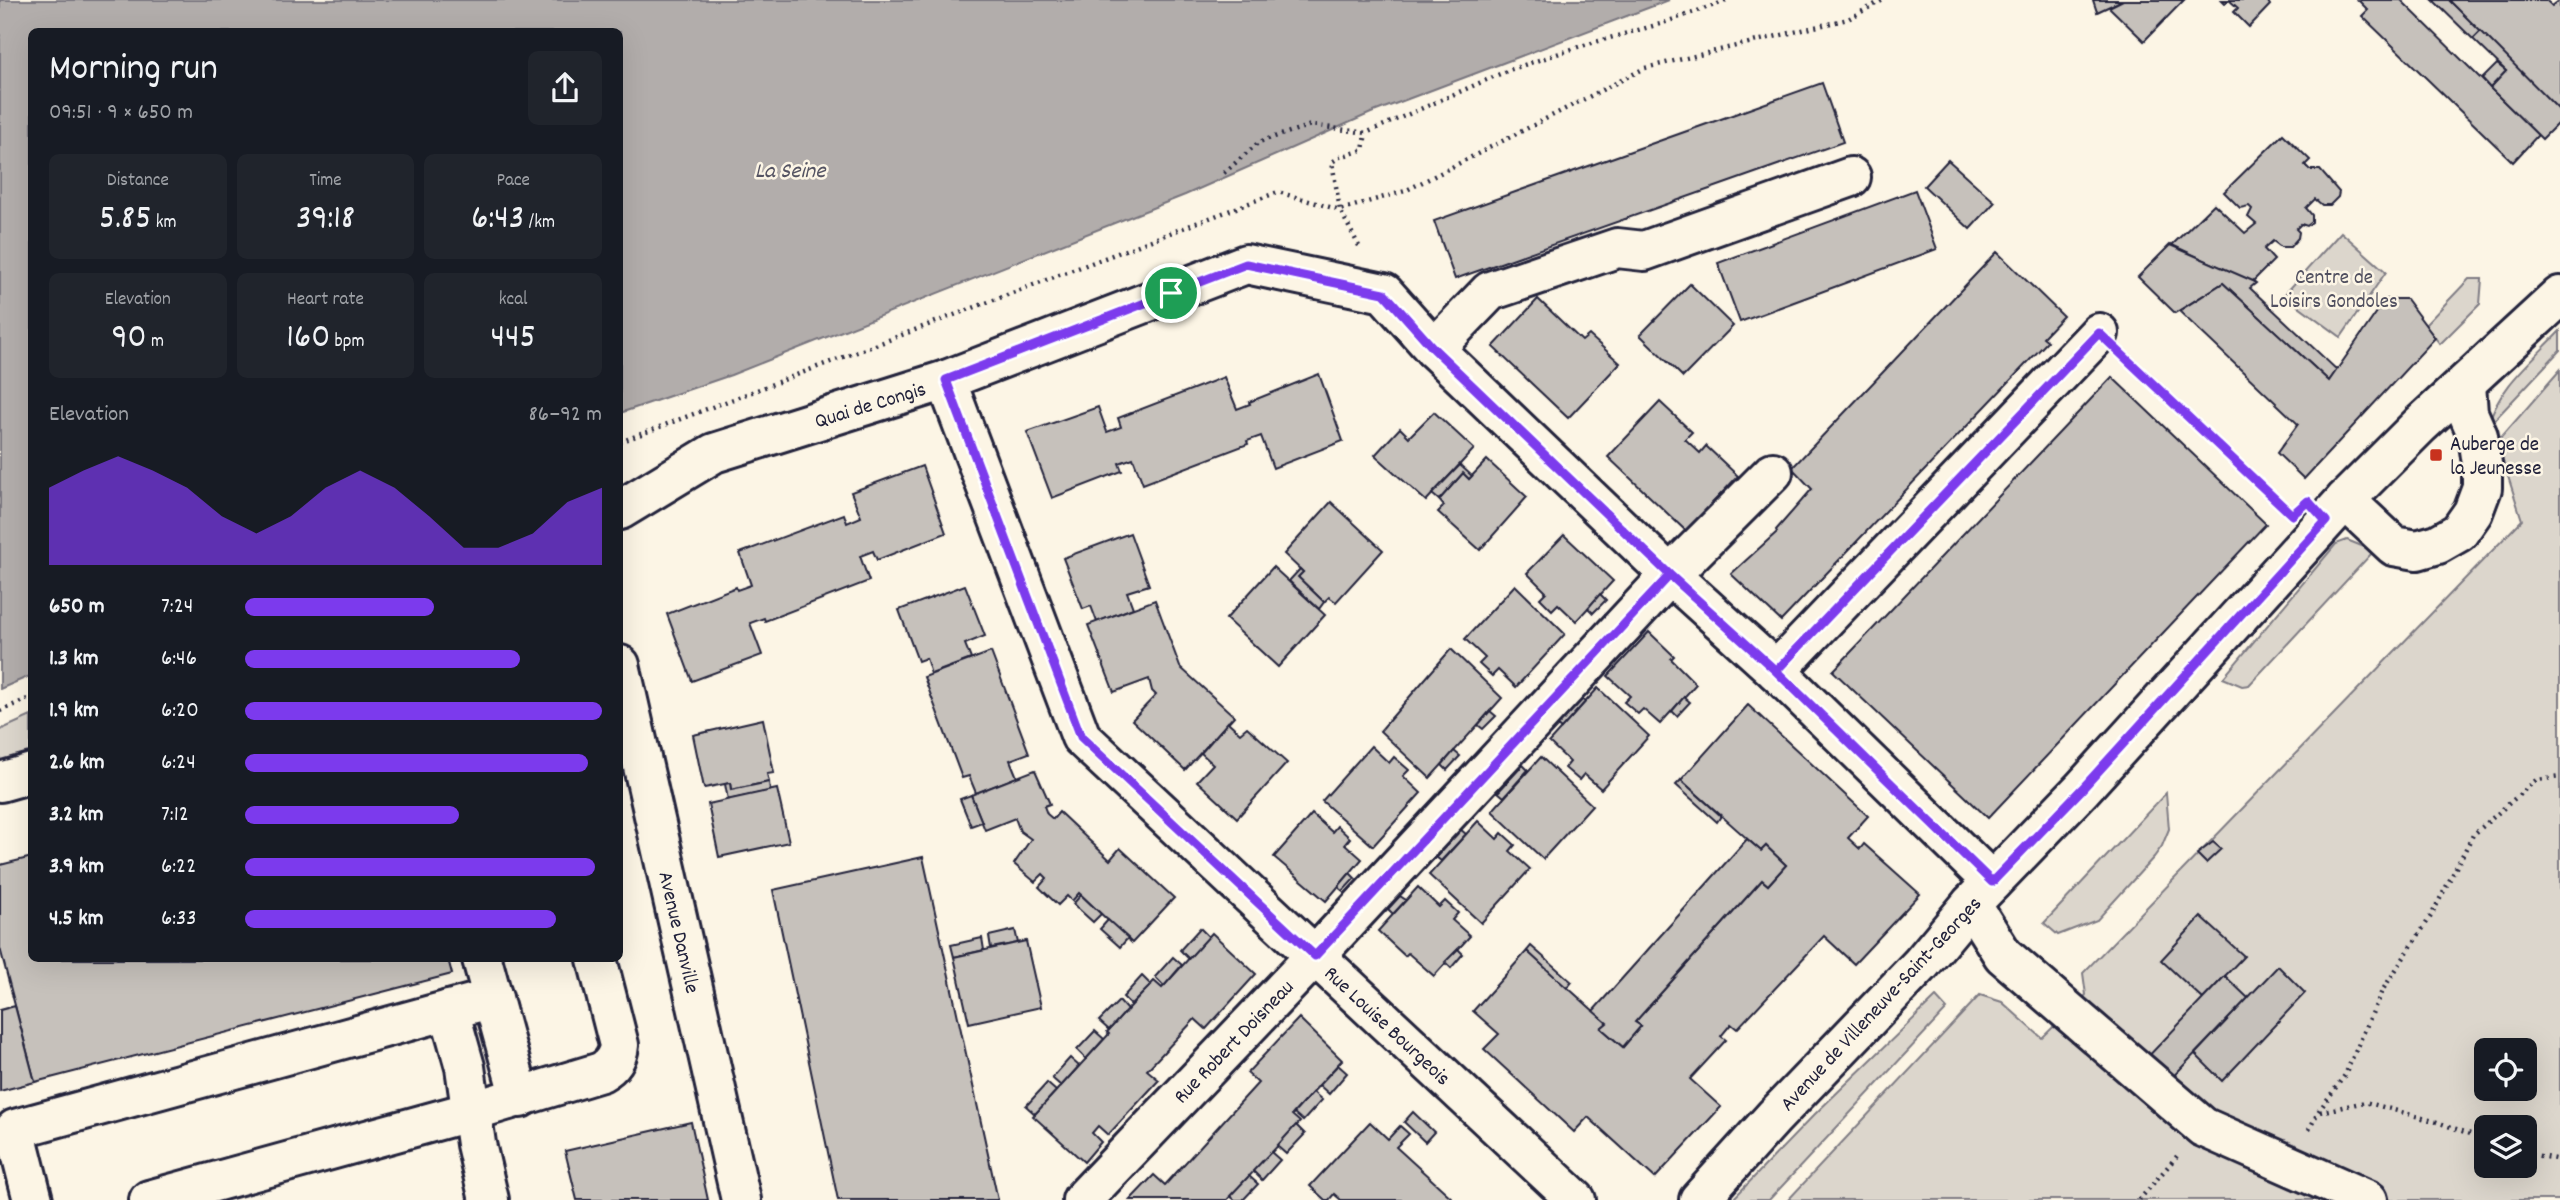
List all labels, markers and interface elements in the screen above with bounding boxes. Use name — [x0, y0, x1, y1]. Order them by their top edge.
text: Morning run — [49, 43, 218, 98]
button: share — [528, 51, 602, 125]
text: 09:51 · 9 × 650 m — [49, 97, 193, 130]
water label: La Seine — [755, 156, 827, 189]
text: Distance — [107, 168, 169, 195]
text: Time — [309, 168, 342, 195]
text: Pace — [496, 168, 530, 195]
text: 5.85 — [99, 195, 151, 245]
text: 39:18 — [296, 195, 355, 245]
text: 6:43 — [471, 195, 524, 245]
text: km — [151, 210, 177, 237]
text: /km — [524, 210, 555, 237]
pin — [1141, 263, 1201, 323]
park label: Centre de Loisirs Gondoles — [2270, 264, 2398, 318]
icon: arrive — [1152, 274, 1190, 312]
text: Elevation — [105, 287, 171, 314]
text: Heart rate — [287, 287, 364, 314]
text: kcal — [499, 287, 528, 314]
text: 90 — [112, 314, 147, 364]
text: 160 — [286, 314, 330, 364]
text: 445 — [491, 314, 536, 364]
text: m — [147, 329, 164, 356]
text: bpm — [330, 329, 365, 356]
street label: Quai de Congis — [812, 376, 930, 438]
text: Elevation — [49, 399, 129, 432]
text: 86–92 m — [528, 399, 602, 432]
place label: Auberge de la Jeunesse — [2450, 431, 2541, 485]
marker: Auberge de la Jeunesse — [2428, 447, 2444, 463]
text: 650 m — [49, 591, 105, 624]
text: 7:24 — [161, 591, 193, 624]
text: 1.3 km — [49, 643, 99, 676]
text: 6:46 — [161, 643, 197, 676]
text: 1.9 km — [49, 695, 99, 728]
text: 6:20 — [161, 695, 199, 728]
text: 2.6 km — [49, 747, 105, 780]
text: 6:24 — [161, 747, 196, 780]
text: 3.2 km — [49, 799, 104, 832]
text: 7:12 — [161, 799, 189, 832]
text: 3.9 km — [49, 851, 104, 884]
text: 6:22 — [161, 851, 196, 884]
street label: Avenue Danville — [648, 869, 706, 997]
street label: Avenue de Villeneuve-Saint-Georges — [1774, 891, 1990, 1119]
text: 4.5 km — [49, 903, 104, 936]
text: 6:33 — [161, 903, 197, 936]
street label: Rue Louise Bourgeois — [1316, 960, 1456, 1094]
street label: Rue Robert Doisneau — [1168, 974, 1302, 1112]
map controls — [2474, 1038, 2537, 1178]
button: locate — [2474, 1038, 2537, 1101]
button: layers — [2474, 1115, 2537, 1178]

